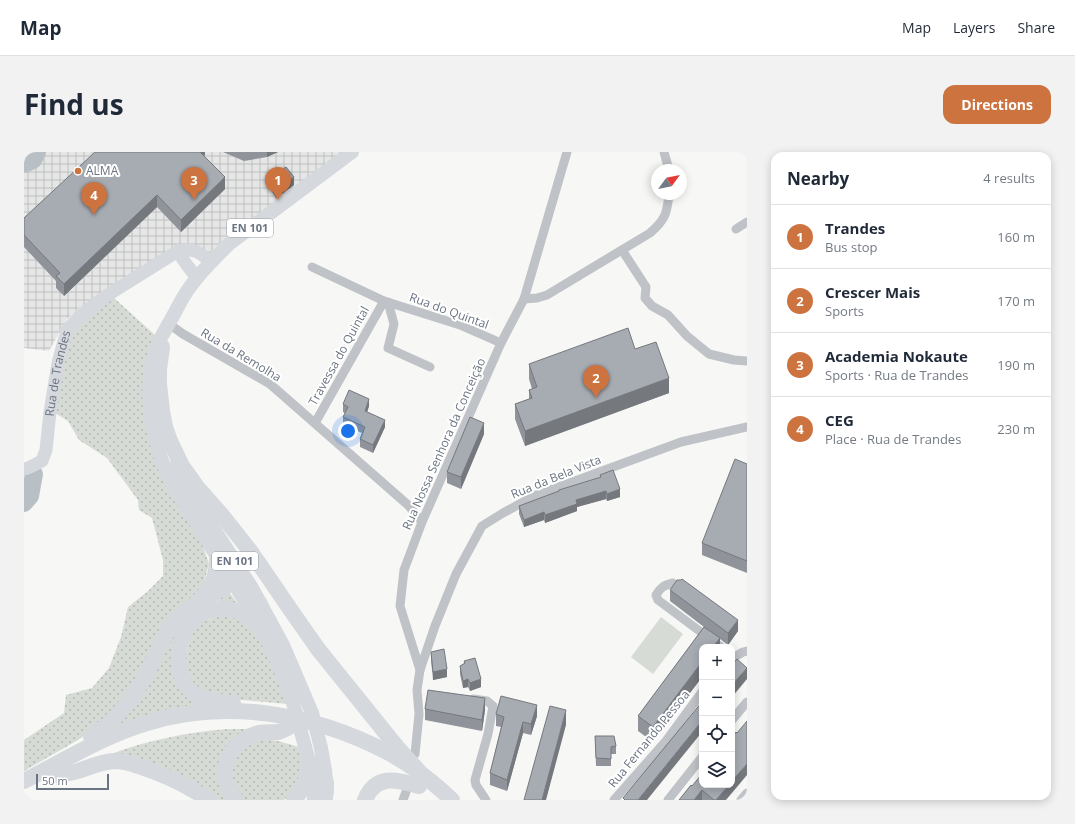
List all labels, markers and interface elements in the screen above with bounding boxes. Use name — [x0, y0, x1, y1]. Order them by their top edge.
text: Map — [20, 15, 61, 41]
text: Map — [902, 18, 931, 37]
text: Layers — [953, 18, 995, 37]
text: Share — [1017, 18, 1055, 37]
text: Find us — [24, 85, 124, 123]
button: Directions — [943, 85, 1051, 124]
place label: ALMA — [86, 162, 119, 179]
north arrow — [651, 164, 687, 200]
marker: ALMA — [73, 166, 83, 176]
pin: 3 — [181, 167, 207, 200]
pin: 1 — [265, 167, 291, 200]
text: Nearby — [787, 167, 849, 190]
text: 4 results — [983, 169, 1035, 187]
pin: 4 — [81, 182, 107, 215]
text: Trandes — [825, 218, 885, 238]
road number: EN 101 — [227, 219, 273, 237]
text: 1 — [796, 228, 804, 246]
text: 160 m — [997, 228, 1035, 246]
text: Bus stop — [825, 238, 878, 256]
text: Crescer Mais — [825, 282, 920, 302]
street label: Rua do Quintal — [407, 288, 491, 333]
text: 2 — [796, 292, 804, 310]
text: 170 m — [997, 292, 1035, 310]
text: Sports — [825, 302, 864, 320]
street label: Travessa do Quintal — [304, 303, 373, 408]
street label: Rua da Remolha — [198, 324, 285, 385]
street label: Rua de Trandes — [41, 328, 75, 417]
text: Academia Nokaute — [825, 346, 968, 366]
street label: Rua Nossa Senhora da Conceição — [398, 355, 489, 532]
text: 3 — [796, 356, 804, 374]
text: 190 m — [997, 356, 1035, 374]
pin: 2 — [583, 365, 609, 398]
text: Sports · Rua de Trandes — [825, 366, 969, 384]
text: CEG — [825, 410, 854, 430]
text: 4 — [796, 420, 804, 438]
text: 230 m — [997, 420, 1035, 438]
your location — [338, 421, 358, 441]
text: Place · Rua de Trandes — [825, 430, 961, 448]
street label: Rua da Bela Vista — [508, 451, 603, 502]
road number: EN 101 — [212, 552, 258, 570]
map controls — [699, 644, 735, 788]
button: + — [699, 644, 735, 680]
button: − — [699, 680, 735, 716]
street label: Rua Fernando Pessoa — [604, 686, 693, 791]
button: locate — [699, 716, 735, 752]
button: layers — [699, 752, 735, 788]
scale bar — [36, 772, 109, 791]
text: 50 m — [42, 773, 68, 788]

